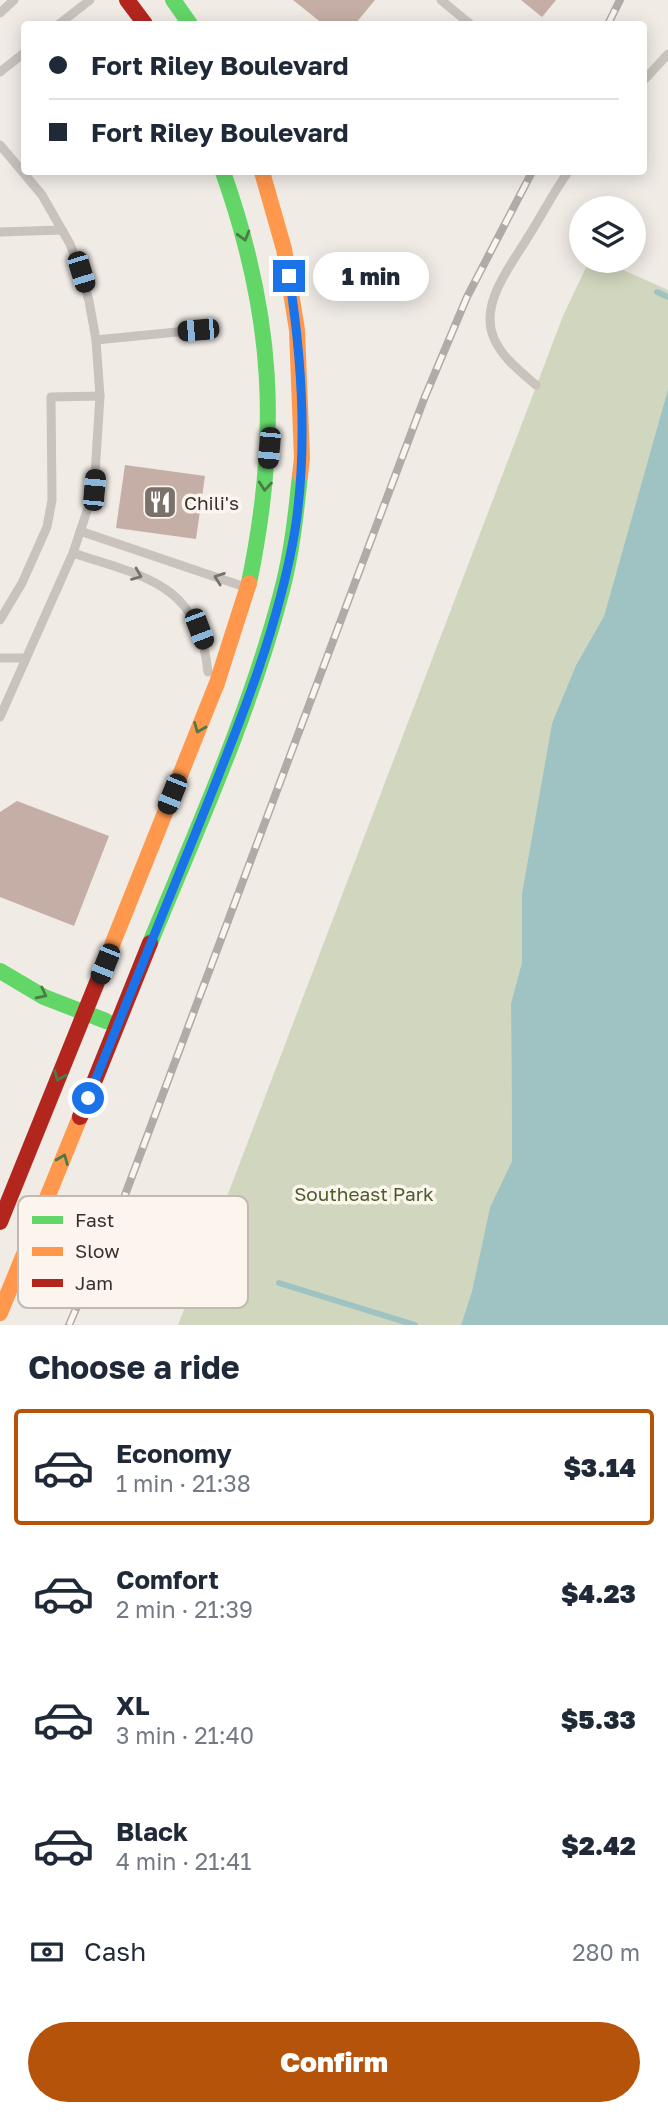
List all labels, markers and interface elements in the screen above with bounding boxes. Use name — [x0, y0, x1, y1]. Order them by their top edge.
text: Fort Riley Boulevard — [91, 50, 348, 81]
text: Fort Riley Boulevard — [91, 117, 348, 148]
map controls — [569, 196, 646, 273]
button: layers — [569, 196, 646, 273]
one-way arrow — [236, 230, 250, 242]
car — [65, 249, 98, 295]
callout: 1 min — [314, 252, 429, 300]
route end — [273, 260, 305, 292]
text: 1 min — [342, 262, 400, 290]
car — [177, 318, 220, 342]
car — [257, 426, 282, 470]
car — [82, 468, 107, 512]
one-way arrow — [258, 480, 273, 492]
restaurant icon: Chili's — [141, 483, 179, 521]
place label: Chili's — [184, 491, 239, 514]
one-way arrow — [130, 567, 142, 581]
one-way arrow — [214, 572, 226, 586]
car — [182, 606, 217, 652]
one-way arrow — [193, 721, 207, 733]
car — [155, 771, 190, 817]
car — [88, 941, 123, 987]
one-way arrow — [34, 986, 47, 1000]
one-way arrow — [53, 1069, 67, 1081]
route start — [72, 1082, 104, 1114]
one-way arrow — [55, 1154, 69, 1166]
park label: Southeast Park — [294, 1182, 434, 1205]
legend — [18, 1196, 248, 1308]
text: Fast — [75, 1208, 114, 1231]
text: Slow — [75, 1239, 120, 1262]
text: Jam — [75, 1271, 113, 1294]
text: Choose a ride — [28, 1348, 240, 1386]
icon: car — [32, 1436, 95, 1499]
text: Economy — [116, 1438, 232, 1469]
text: $3.14 — [563, 1452, 636, 1483]
text: 1 min · 21:38 — [116, 1469, 251, 1497]
icon: car — [32, 1562, 95, 1625]
text: Comfort — [116, 1564, 219, 1595]
text: $4.23 — [561, 1578, 636, 1609]
text: 2 min · 21:39 — [116, 1595, 253, 1623]
icon: car — [32, 1688, 95, 1751]
text: XL — [116, 1690, 150, 1721]
text: $5.33 — [561, 1704, 636, 1735]
text: 3 min · 21:40 — [116, 1721, 254, 1749]
icon: car — [32, 1814, 95, 1877]
text: Black — [116, 1816, 188, 1847]
text: $2.42 — [561, 1830, 636, 1861]
text: 4 min · 21:41 — [116, 1847, 251, 1875]
icon: cash — [28, 1933, 66, 1971]
text: Cash — [84, 1936, 146, 1967]
text: 280 m — [572, 1938, 640, 1966]
button: Confirm — [28, 2022, 640, 2102]

